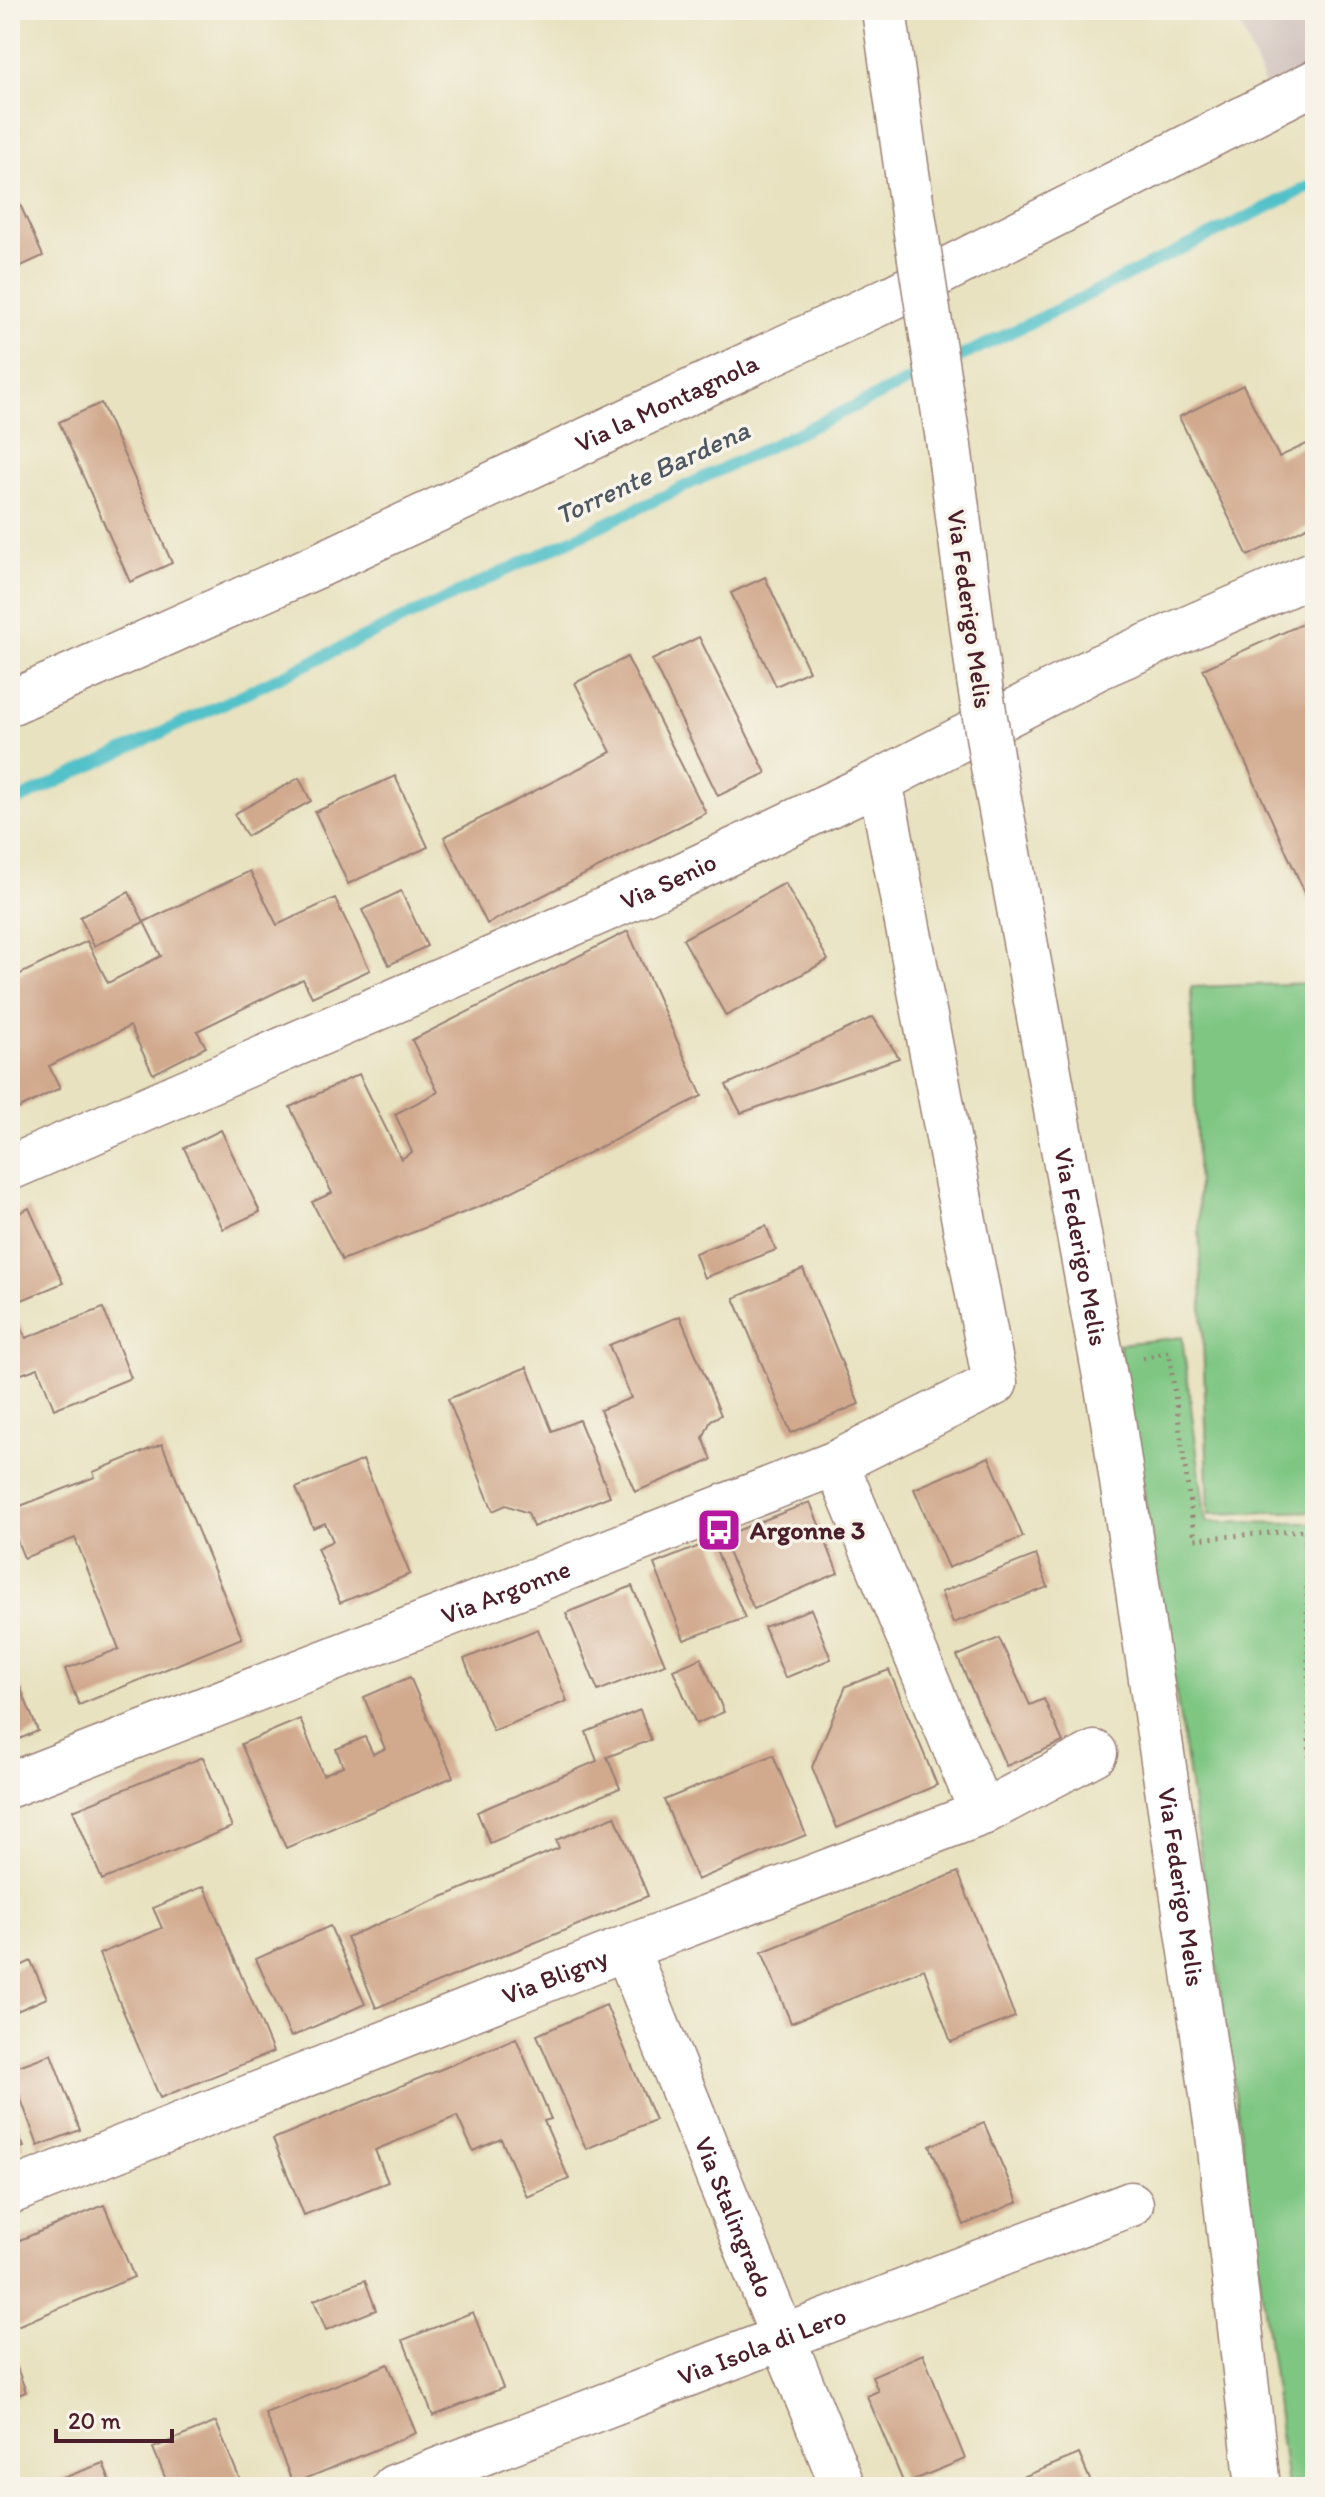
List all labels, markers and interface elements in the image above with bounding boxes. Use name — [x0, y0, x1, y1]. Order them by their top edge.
street label: Via la Montagnola — [570, 346, 764, 459]
water label: Torrente Bardena — [549, 412, 755, 532]
street label: Via Federigo Melis — [940, 507, 1000, 711]
street label: Via Senio — [615, 845, 721, 917]
street label: Via Federigo Melis — [1047, 1145, 1115, 1348]
bus stop icon: Argonne 3 — [695, 1506, 743, 1554]
place label: Argonne 3 — [749, 1514, 865, 1546]
street label: Via Argonne — [437, 1552, 575, 1631]
street label: Via Federigo Melis — [1151, 1785, 1212, 1989]
street label: Via Bligny — [497, 1941, 612, 2012]
street label: Via Stalingrado — [688, 2132, 781, 2302]
street label: Via Isola di Lero — [673, 2299, 851, 2393]
scale bar — [56, 2393, 172, 2443]
text: 20 m — [68, 2406, 121, 2435]

